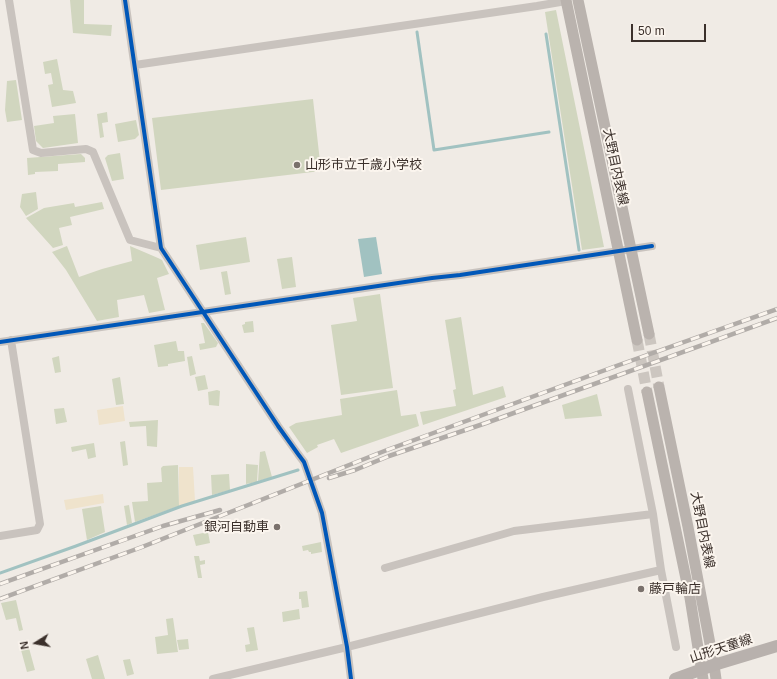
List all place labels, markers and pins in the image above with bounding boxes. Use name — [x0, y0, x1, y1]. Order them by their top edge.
place label: 山形市立千歳小学校 — [305, 157, 422, 173]
marker: 山形市立千歳小学校 — [292, 160, 302, 170]
place label: 銀河自動車 — [204, 519, 269, 535]
marker: 銀河自動車 — [272, 522, 282, 532]
place label: 藤戸輪店 — [649, 581, 701, 597]
marker: 藤戸輪店 — [636, 584, 646, 594]

